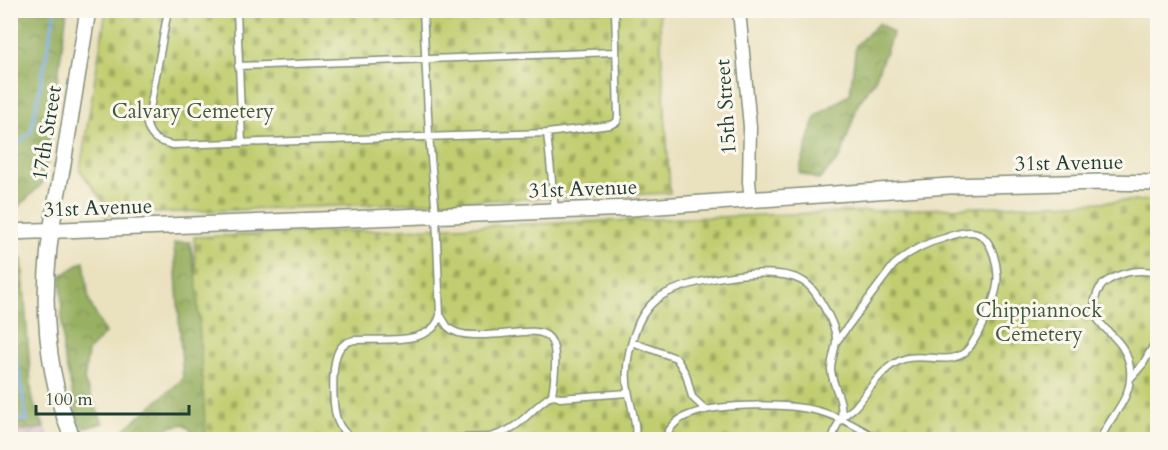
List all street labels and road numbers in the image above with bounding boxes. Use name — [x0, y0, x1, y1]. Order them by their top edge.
street label: 15th Street — [708, 58, 744, 156]
street label: 17th Street — [25, 83, 69, 183]
street label: 31st Avenue — [1014, 148, 1124, 178]
street label: 31st Avenue — [528, 173, 638, 205]
street label: 31st Avenue — [43, 192, 153, 224]

